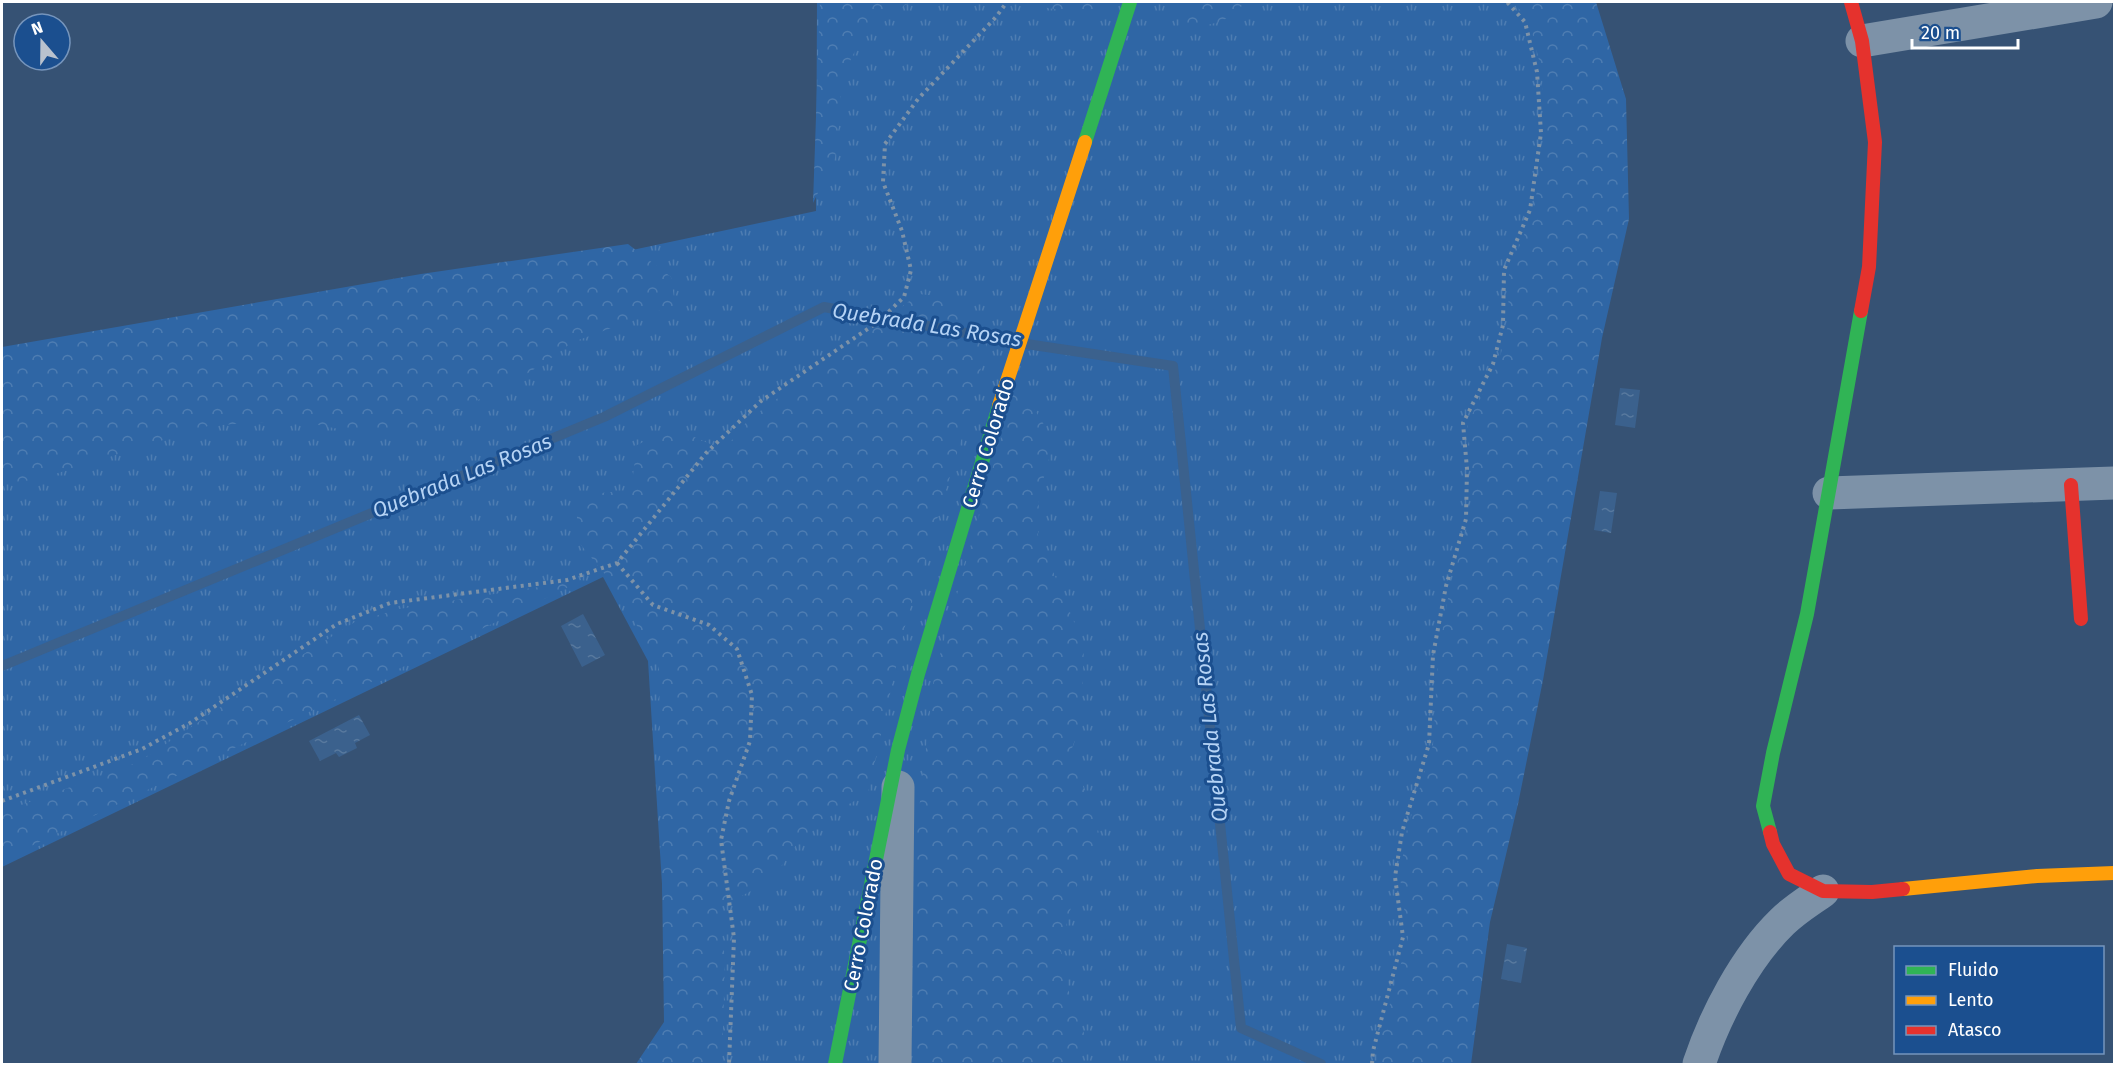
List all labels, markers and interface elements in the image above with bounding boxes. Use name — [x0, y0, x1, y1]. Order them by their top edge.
north arrow — [12, 12, 72, 72]
scale bar — [1912, 12, 2018, 50]
text: N — [29, 18, 45, 39]
text: 20 m — [1921, 22, 1960, 44]
water label: Quebrada Las Rosas — [831, 297, 1024, 353]
street label: Cerro Colorado — [957, 375, 1019, 511]
water label: Quebrada Las Rosas — [369, 428, 556, 524]
water label: Quebrada Las Rosas — [1187, 630, 1233, 823]
street label: Cerro Colorado — [838, 856, 888, 994]
legend — [1894, 946, 2104, 1054]
text: Fluido — [1948, 959, 1999, 981]
text: Lento — [1948, 989, 1994, 1011]
text: Atasco — [1948, 1019, 2001, 1041]

